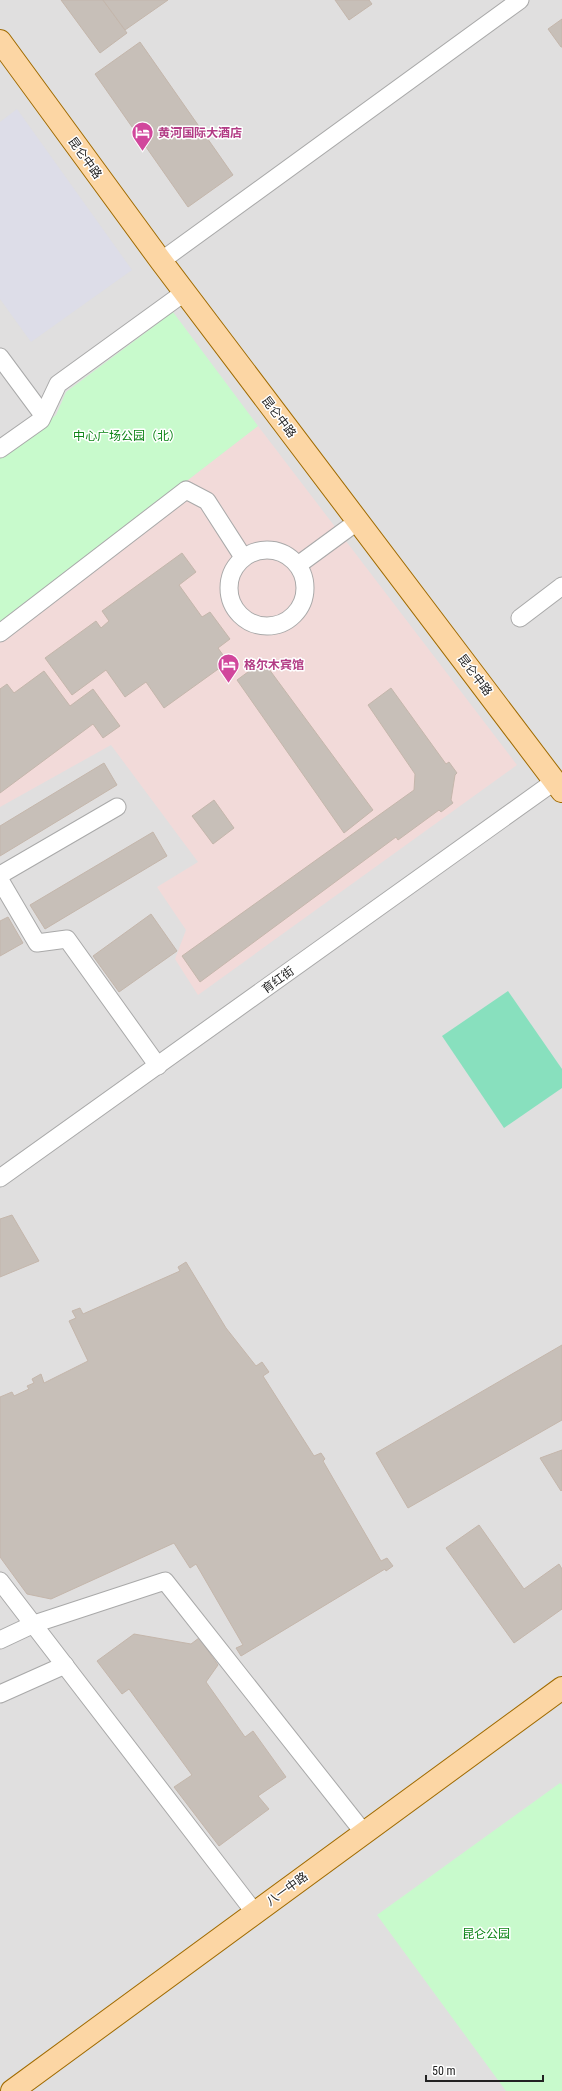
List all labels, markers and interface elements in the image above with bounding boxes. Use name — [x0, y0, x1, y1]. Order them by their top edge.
hotel icon: 黄河国际大酒店 — [129, 120, 155, 153]
place label: 黄河国际大酒店 — [158, 126, 242, 140]
street label: 昆仑中路 — [65, 134, 105, 182]
street label: 昆仑中路 — [259, 394, 299, 440]
park label: 中心广场公园（北） — [73, 429, 181, 443]
hotel icon: 格尔木宾馆 — [215, 652, 241, 685]
street label: 昆仑中路 — [455, 652, 495, 698]
place label: 格尔木宾馆 — [244, 658, 304, 672]
street label: 育红街 — [259, 964, 297, 996]
street label: 八一中路 — [263, 1869, 311, 1909]
park label: 昆仑公园 — [462, 1927, 510, 1941]
scale bar — [426, 2057, 543, 2083]
text: 50 m — [432, 2064, 456, 2078]

